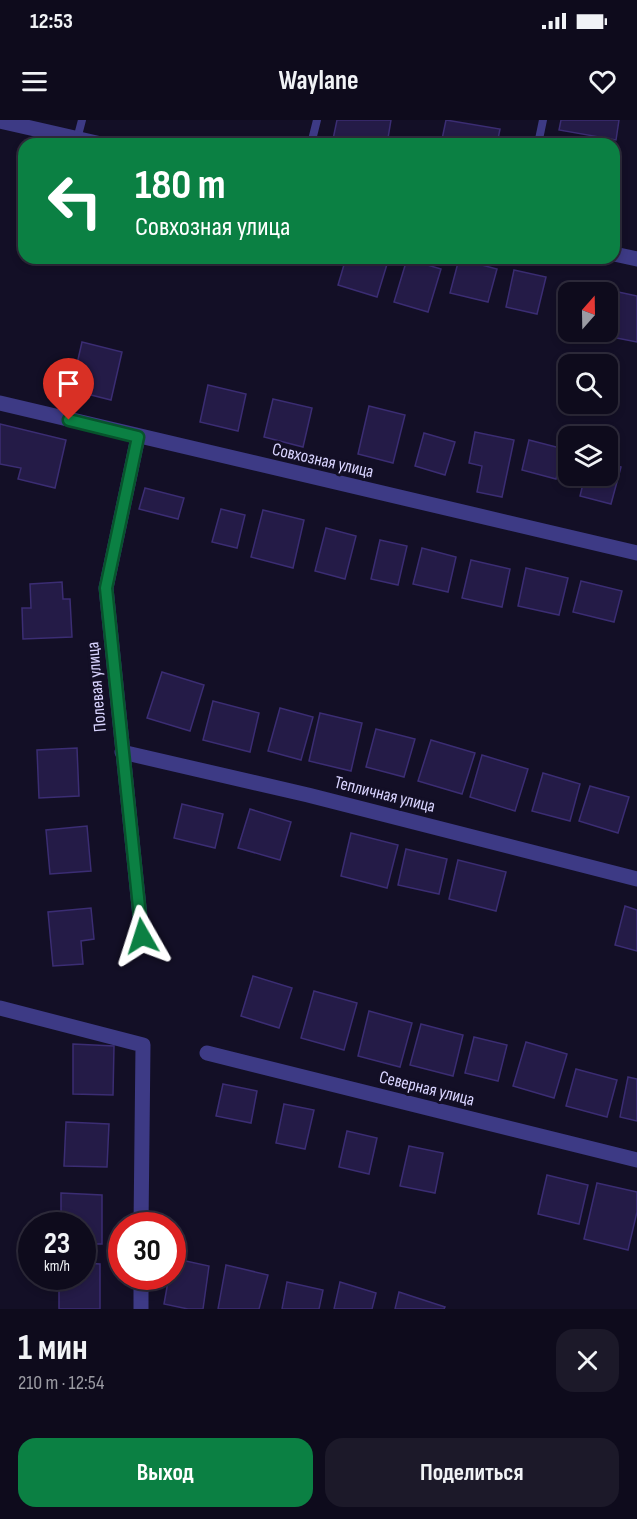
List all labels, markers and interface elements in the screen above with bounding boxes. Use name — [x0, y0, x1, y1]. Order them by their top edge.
text: 12:53 — [30, 8, 73, 35]
icon: menu — [18, 65, 51, 98]
text: Waylane — [278, 65, 359, 97]
icon: heart — [586, 65, 619, 98]
text: 180 m — [135, 160, 226, 211]
icon: left — [36, 162, 114, 240]
text: Совхозная улица — [135, 211, 290, 243]
north arrow — [558, 282, 618, 342]
map controls — [558, 282, 618, 486]
button: search — [558, 354, 618, 414]
pin — [43, 358, 94, 420]
icon: arrive — [52, 367, 85, 400]
button: layers — [558, 426, 618, 486]
street label: Совхозная улица — [270, 439, 376, 482]
street label: Полевая улица — [82, 641, 111, 733]
street label: Тепличная улица — [332, 772, 437, 817]
position arrow — [110, 904, 174, 968]
street label: Северная улица — [377, 1067, 477, 1110]
speed limit sign: 30 — [108, 1212, 186, 1290]
text: 23 — [44, 1226, 70, 1262]
text: km/h — [44, 1257, 70, 1276]
text: 1 мин — [18, 1327, 88, 1370]
button: close — [556, 1329, 619, 1392]
text: 210 m · 12:54 — [18, 1371, 104, 1395]
button: Выход — [18, 1438, 313, 1507]
button: Поделиться — [325, 1438, 619, 1507]

